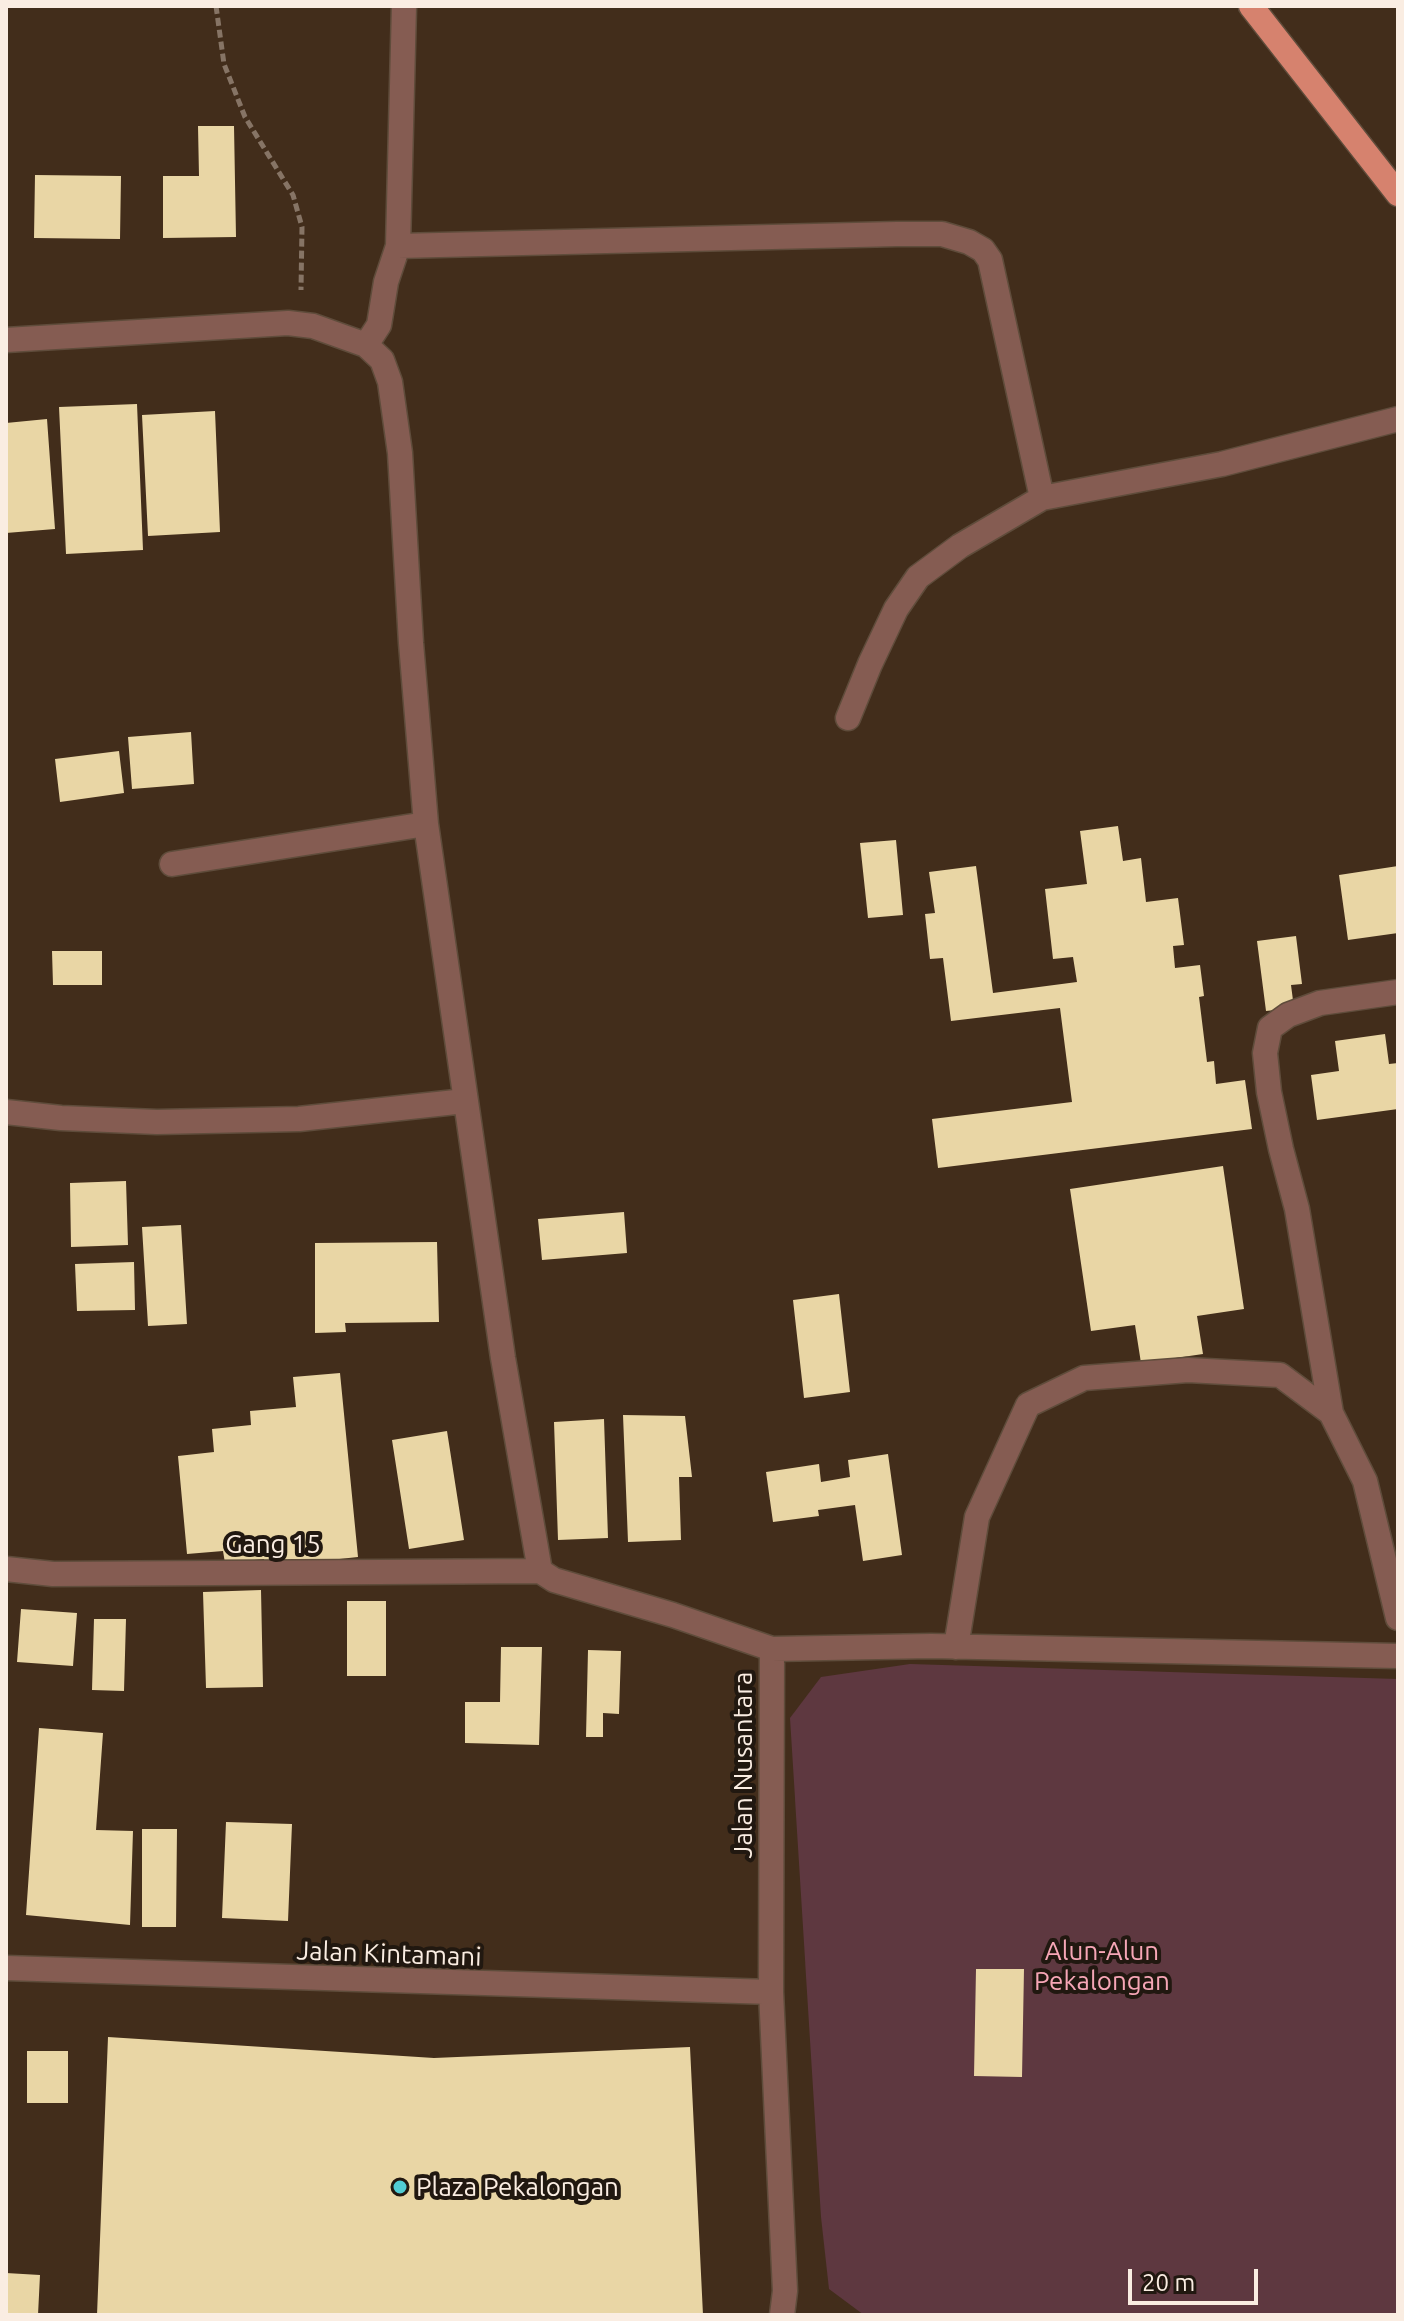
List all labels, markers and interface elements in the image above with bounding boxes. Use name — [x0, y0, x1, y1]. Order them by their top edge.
street label: Gang 15 — [225, 1528, 321, 1560]
street label: Jalan Nusantara — [727, 1672, 759, 1858]
street label: Jalan Kintamani — [296, 1935, 482, 1973]
park label: Alun-Alun Pekalongan — [1034, 1935, 1170, 1996]
place label: Plaza Pekalongan — [416, 2171, 619, 2203]
marker: Plaza Pekalongan — [391, 2178, 409, 2196]
scale bar — [1132, 2253, 1262, 2303]
text: 20 m — [1142, 2269, 1195, 2296]

